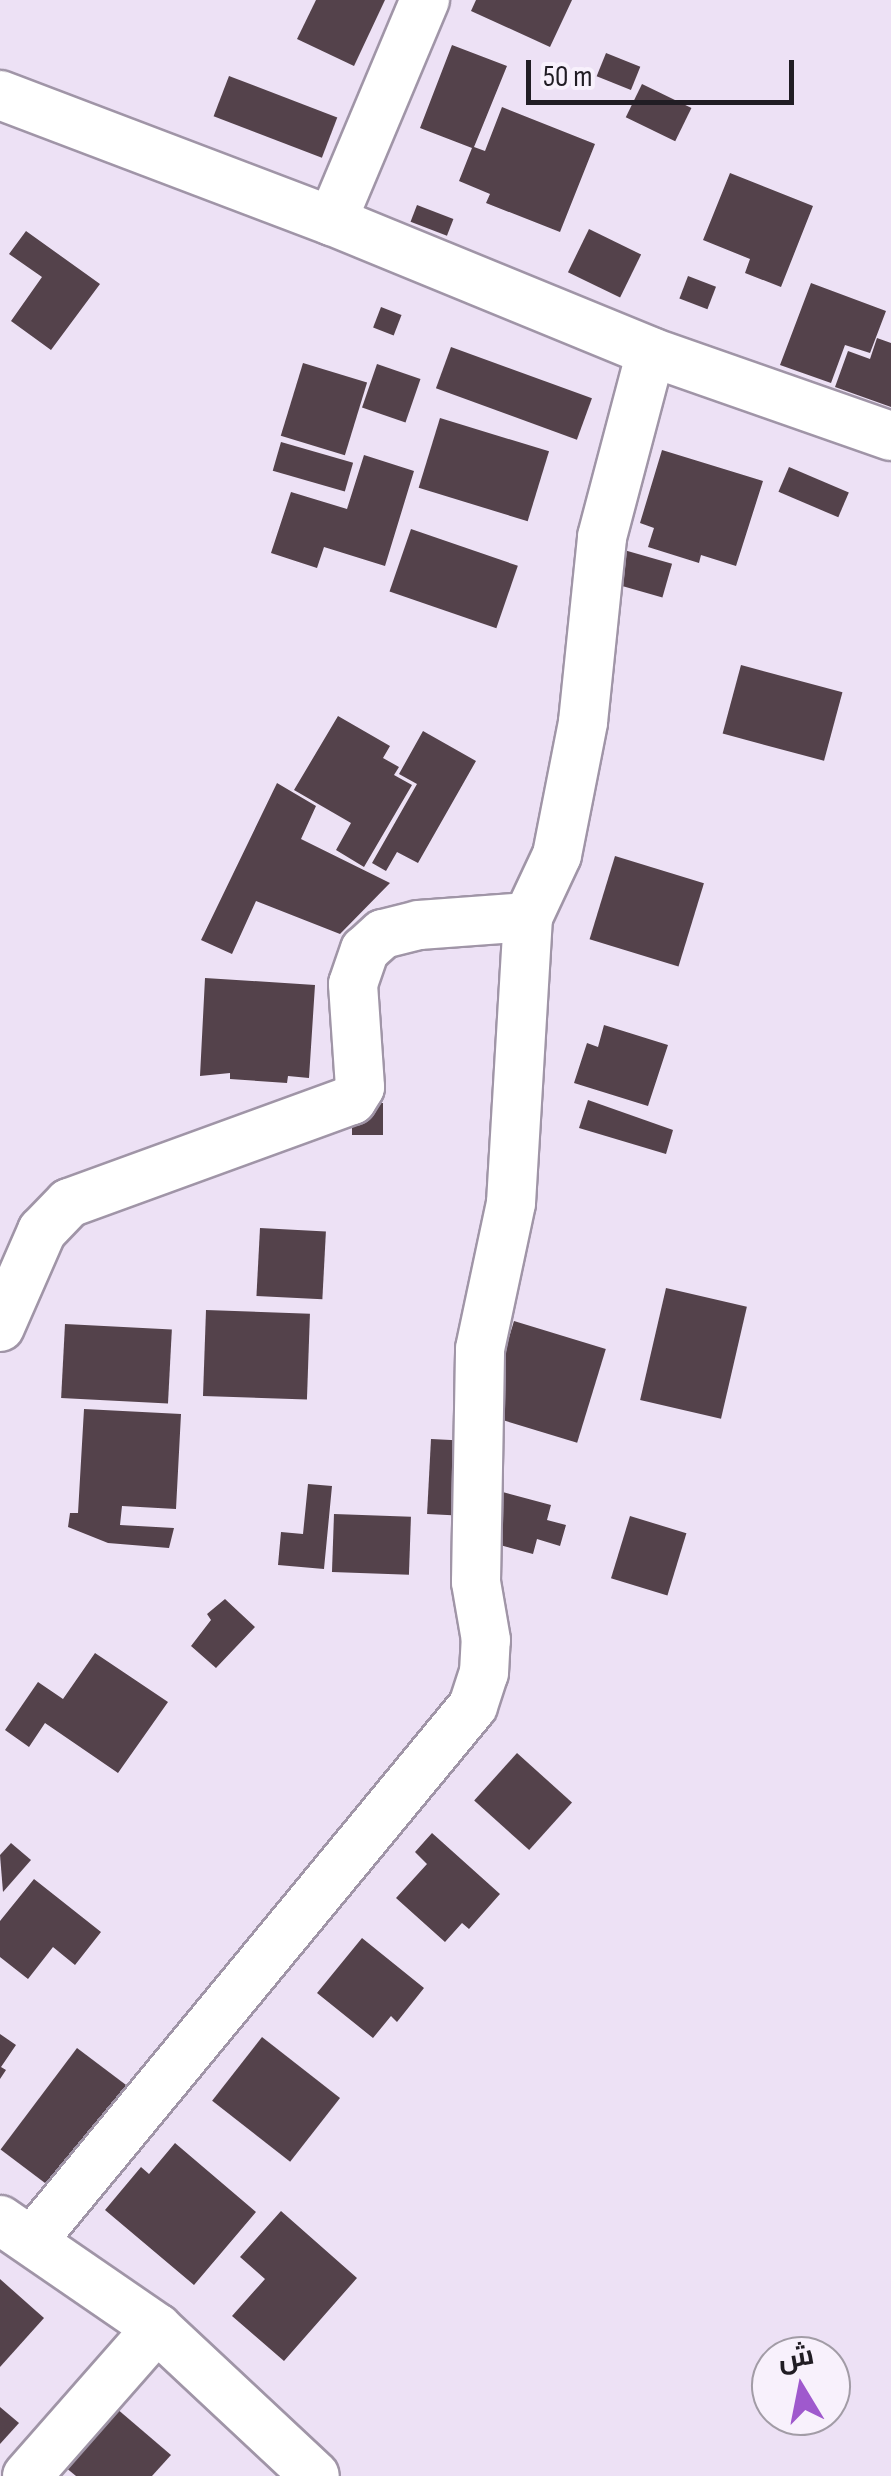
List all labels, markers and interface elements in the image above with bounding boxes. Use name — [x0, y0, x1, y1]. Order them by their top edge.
scale bar — [531, 40, 798, 102]
text: 50 m — [543, 59, 592, 95]
north arrow — [751, 2336, 851, 2436]
text: ش — [775, 2339, 817, 2377]

